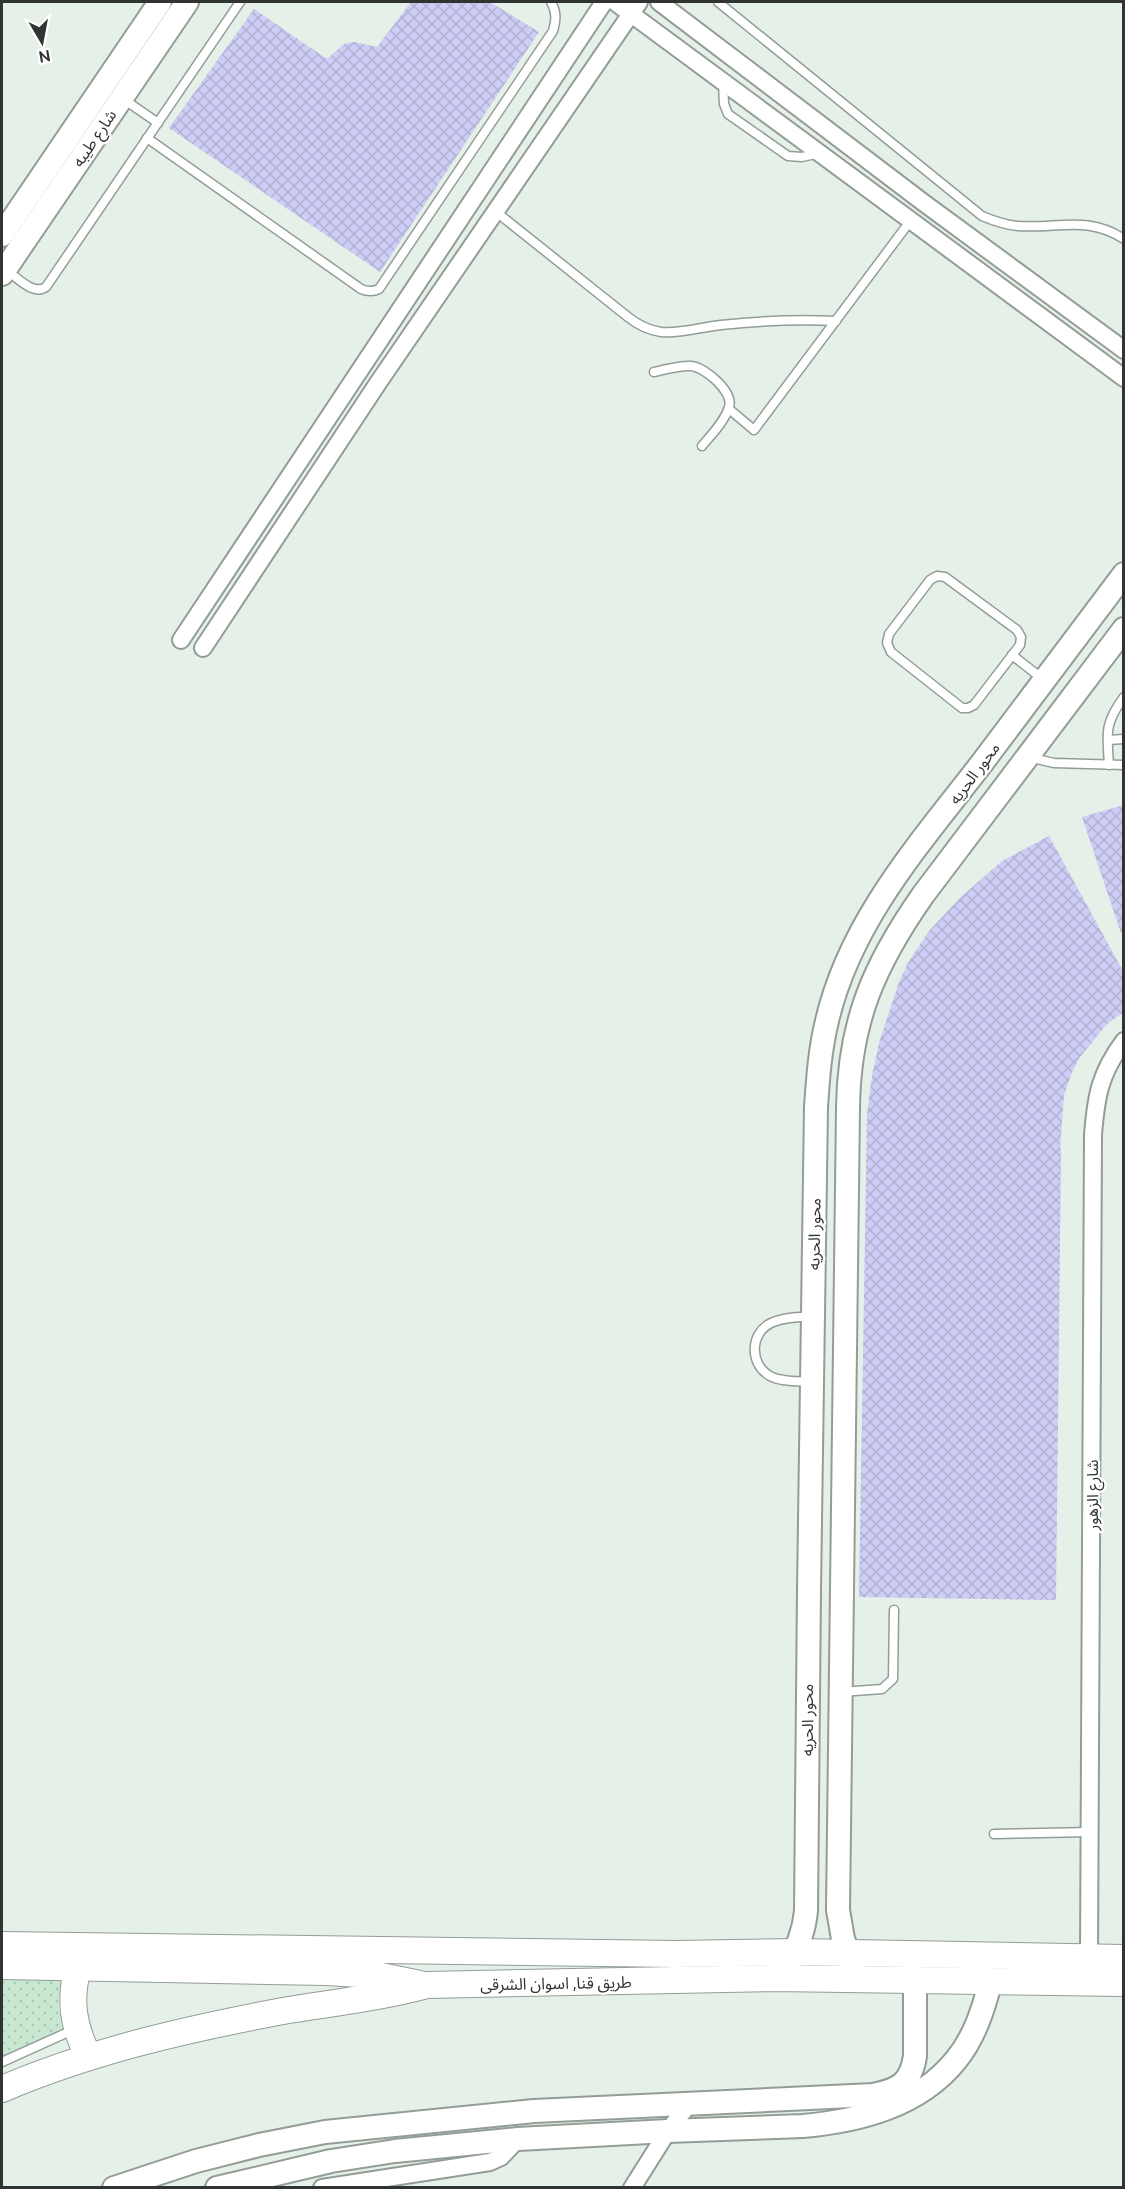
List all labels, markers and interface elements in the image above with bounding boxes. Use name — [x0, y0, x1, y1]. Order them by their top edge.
north arrow — [12, 12, 72, 72]
text: N — [37, 47, 52, 67]
street label: شارع طيبه — [68, 106, 123, 172]
street label: محور الحريه — [945, 739, 1004, 808]
street label: محور الحريه — [804, 1198, 825, 1270]
street label: شارع الزهور — [1083, 1459, 1105, 1532]
street label: محور الحريه — [798, 1684, 817, 1756]
street label: طريق قنا, اسوان الشرقى — [480, 1973, 632, 1995]

